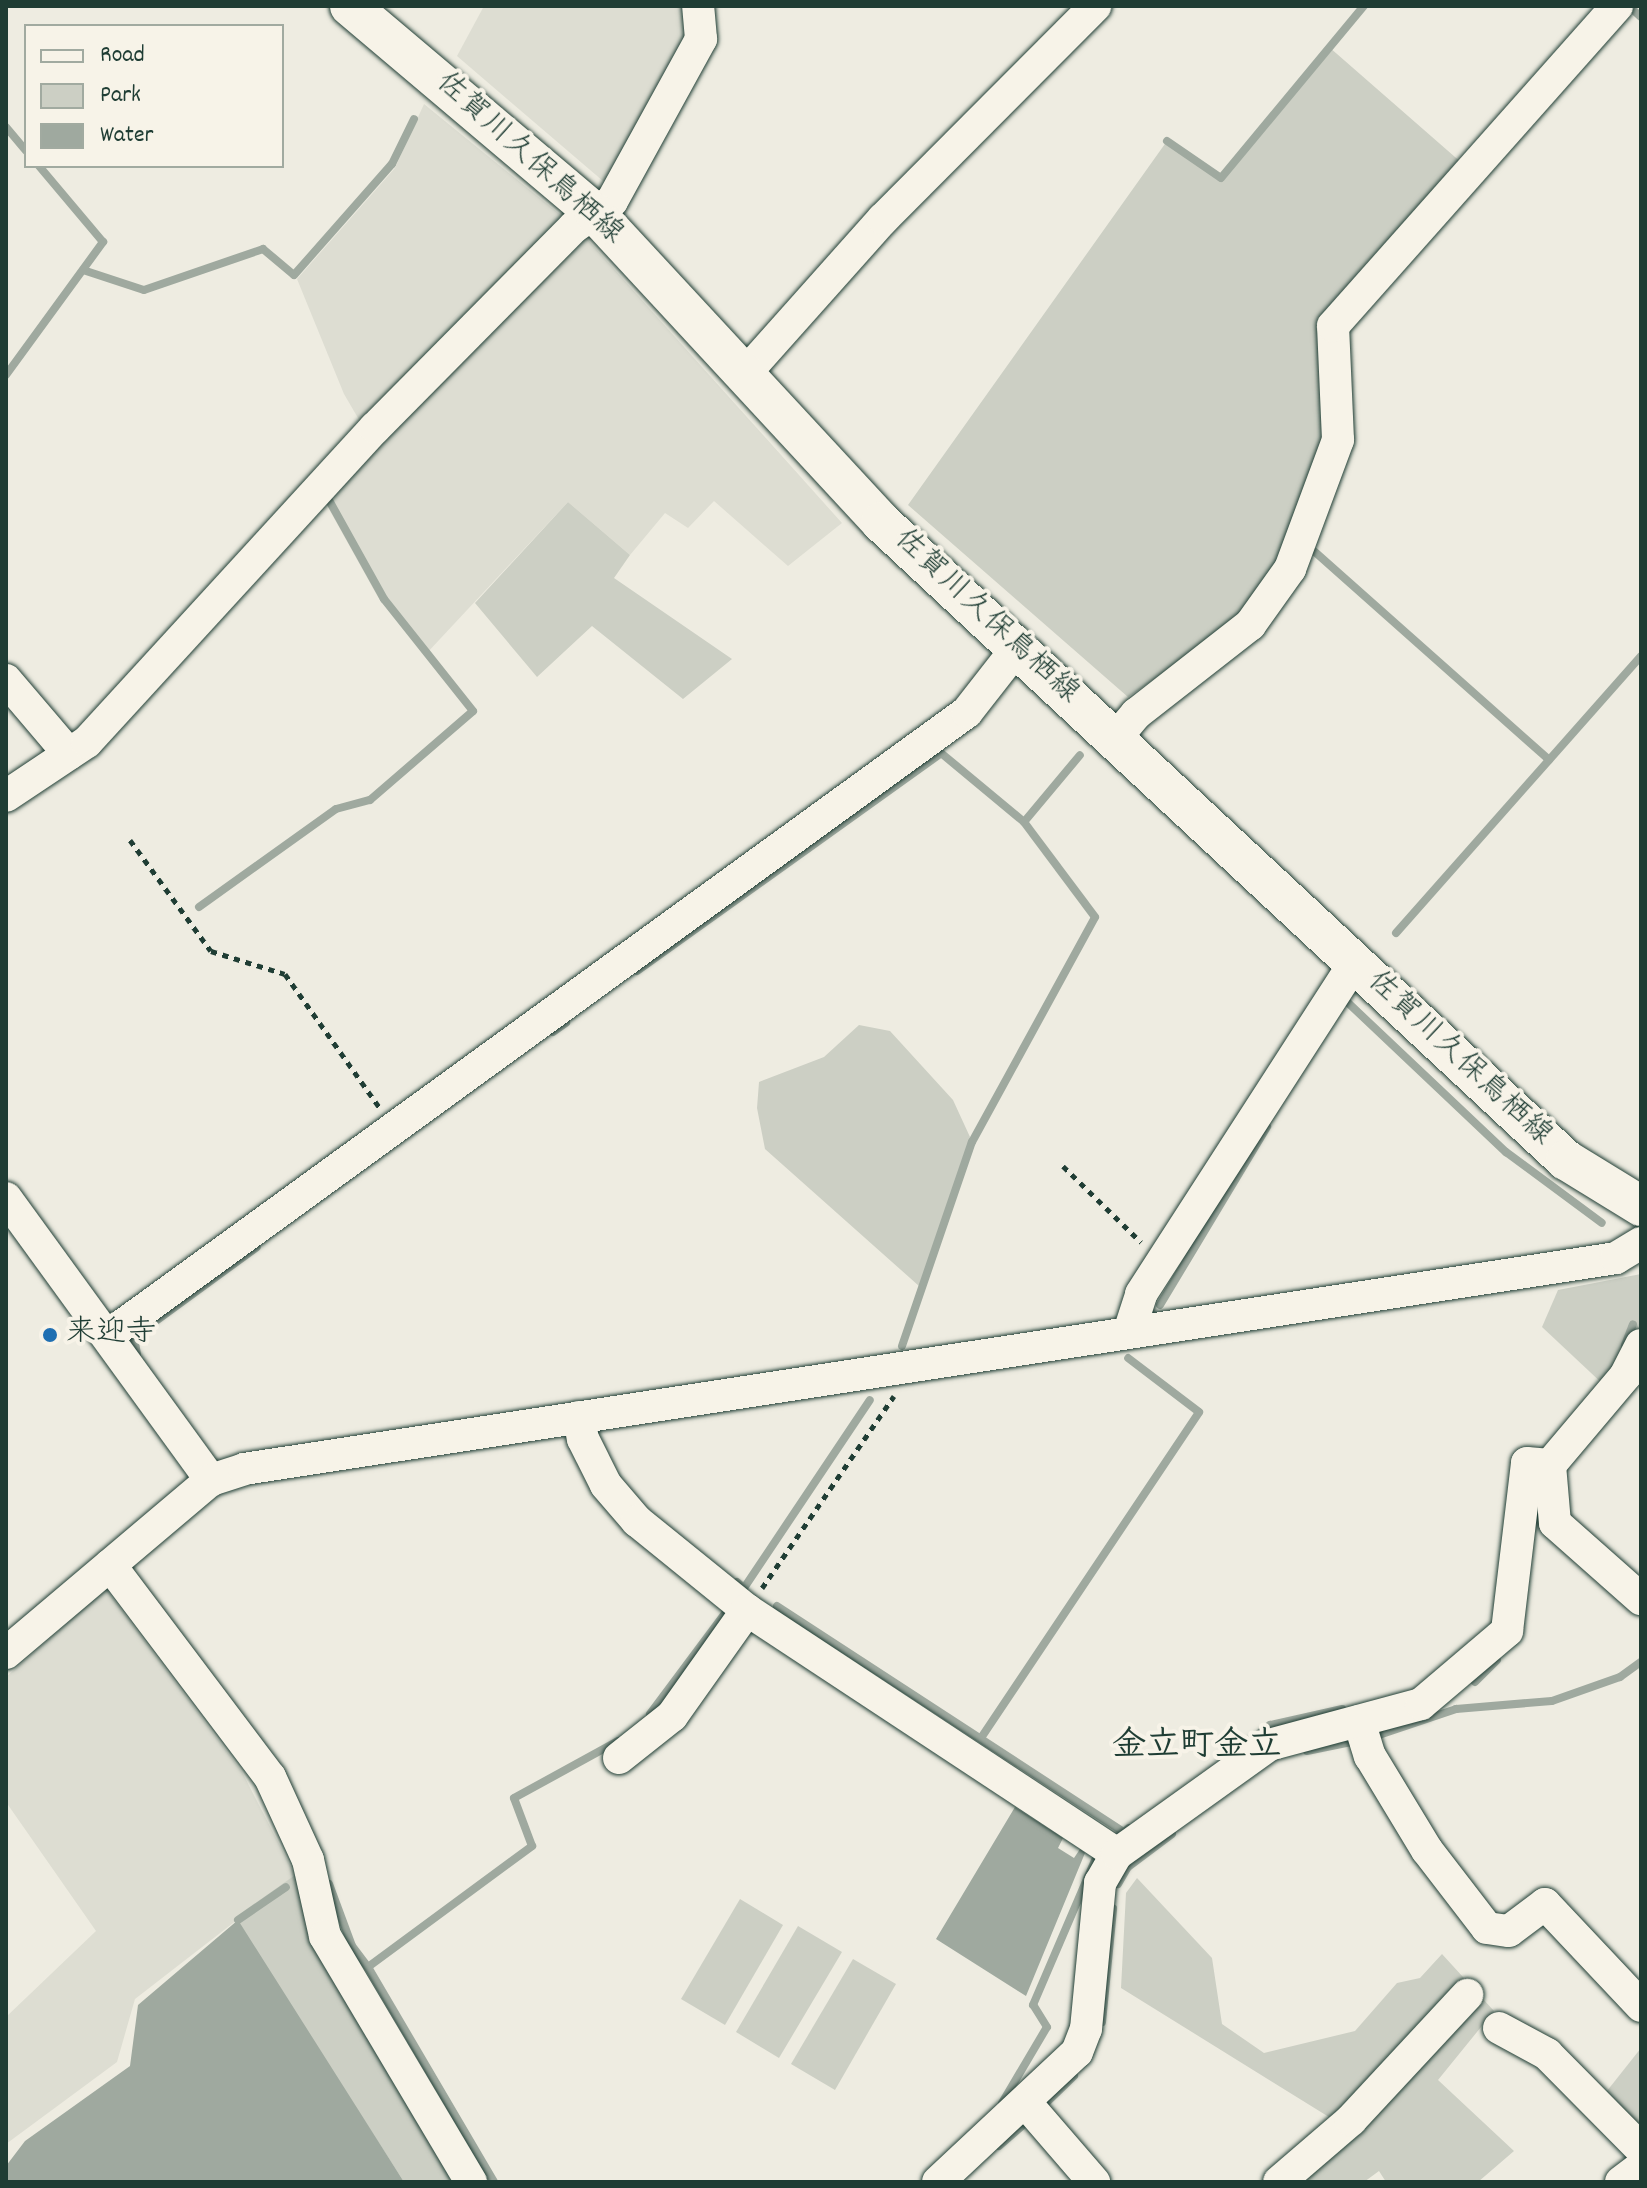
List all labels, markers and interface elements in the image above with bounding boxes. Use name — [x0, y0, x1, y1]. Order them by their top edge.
legend — [24, 24, 284, 168]
text: Road — [100, 39, 145, 73]
street label: 佐賀川久保鳥栖線 — [427, 66, 629, 254]
text: Park — [100, 79, 141, 113]
text: Water — [100, 119, 153, 153]
street label: 佐賀川久保鳥栖線 — [885, 523, 1085, 713]
street label: 佐賀川久保鳥栖線 — [1358, 965, 1558, 1155]
place label: 来迎寺 — [66, 1317, 156, 1353]
marker: 来迎寺 — [41, 1326, 59, 1344]
district label: 金立町金立 — [1112, 1728, 1282, 1768]

